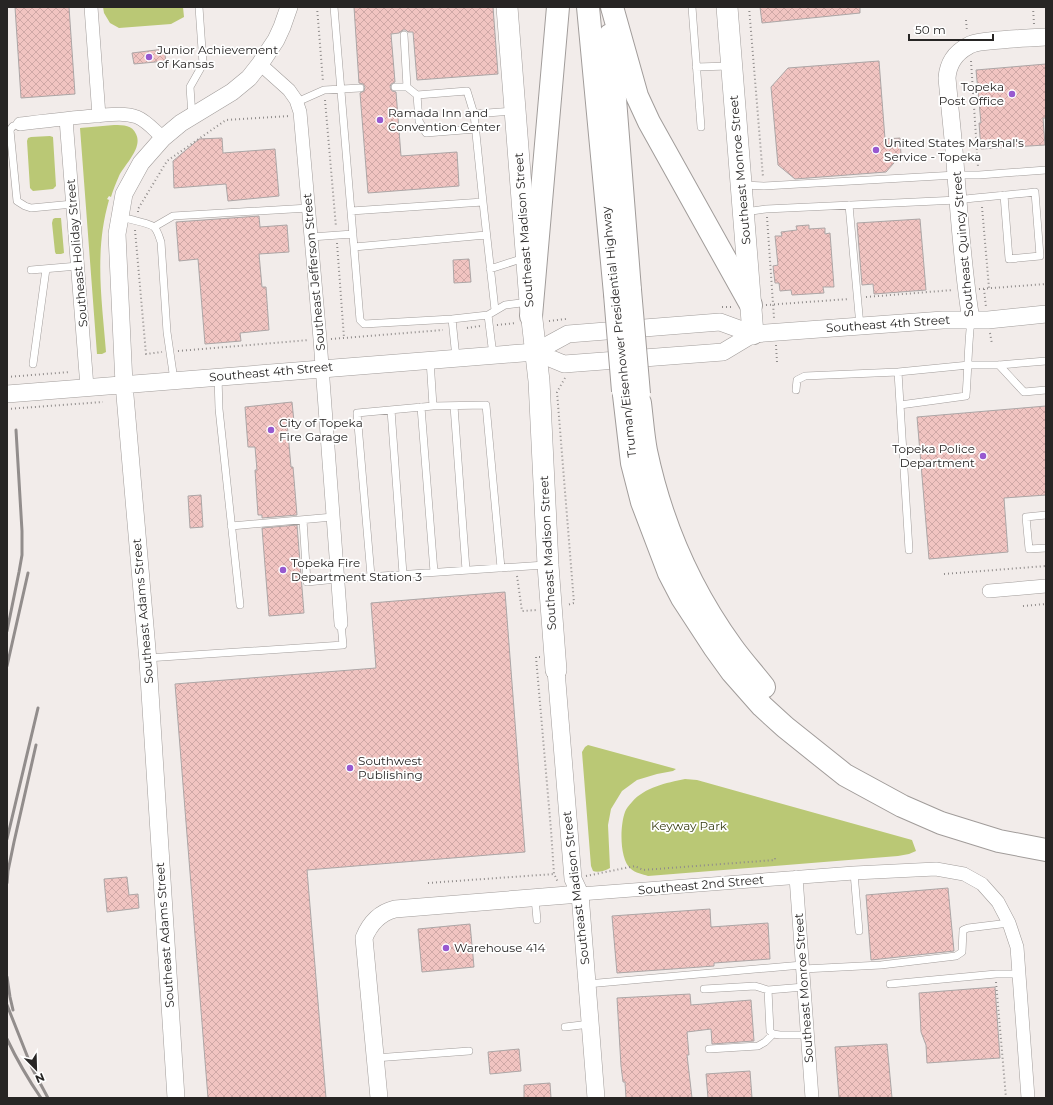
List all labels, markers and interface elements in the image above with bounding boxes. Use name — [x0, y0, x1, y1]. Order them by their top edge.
scale bar — [909, 16, 993, 42]
text: 50 m — [915, 22, 946, 37]
place label: Junior Achievement of Kansas — [156, 42, 278, 71]
marker: Junior Achievement of Kansas — [144, 52, 154, 62]
place label: Topeka Post Office — [939, 79, 1004, 108]
marker: Topeka Post Office — [1007, 89, 1017, 99]
street label: Southeast Monroe Street — [725, 95, 754, 245]
place label: Ramada Inn and Convention Center — [388, 105, 501, 134]
marker: Ramada Inn and Convention Center — [375, 115, 385, 125]
place label: United States Marshal's Service - Topeka — [884, 135, 1024, 164]
marker: United States Marshal's Service - Topeka — [871, 145, 881, 155]
street label: Southeast Madison Street — [511, 152, 536, 308]
street label: Southeast Quincy Street — [949, 171, 976, 317]
street label: Southeast Holiday Street — [63, 178, 90, 328]
street label: Southeast Jefferson Street — [299, 192, 328, 352]
street label: Truman/Eisenhower Presidential Highway — [598, 205, 639, 458]
street label: Southeast 4th Street — [825, 312, 951, 335]
street label: Southeast 4th Street — [208, 359, 334, 384]
place label: City of Topeka Fire Garage — [279, 415, 363, 444]
marker: City of Topeka Fire Garage — [266, 425, 276, 435]
place label: Topeka Police Department — [892, 441, 975, 470]
marker: Topeka Police Department — [978, 451, 988, 461]
street label: Southeast Madison Street — [536, 475, 559, 631]
street label: Southeast Adams Street — [129, 538, 156, 684]
place label: Topeka Fire Department Station 3 — [291, 555, 422, 584]
marker: Topeka Fire Department Station 3 — [278, 565, 288, 575]
place label: Southwest Publishing — [358, 753, 423, 782]
marker: Southwest Publishing — [345, 763, 355, 773]
street label: Southeast Madison Street — [559, 810, 592, 966]
park label: Keyway Park — [651, 818, 728, 833]
street label: Southeast Adams Street — [152, 862, 177, 1008]
street label: Southeast 2nd Street — [637, 872, 765, 897]
street label: Southeast Monroe Street — [791, 913, 816, 1063]
place label: Warehouse 414 — [454, 940, 546, 955]
marker: Warehouse 414 — [441, 943, 451, 953]
north arrow — [16, 1049, 56, 1089]
text: N — [33, 1070, 47, 1086]

